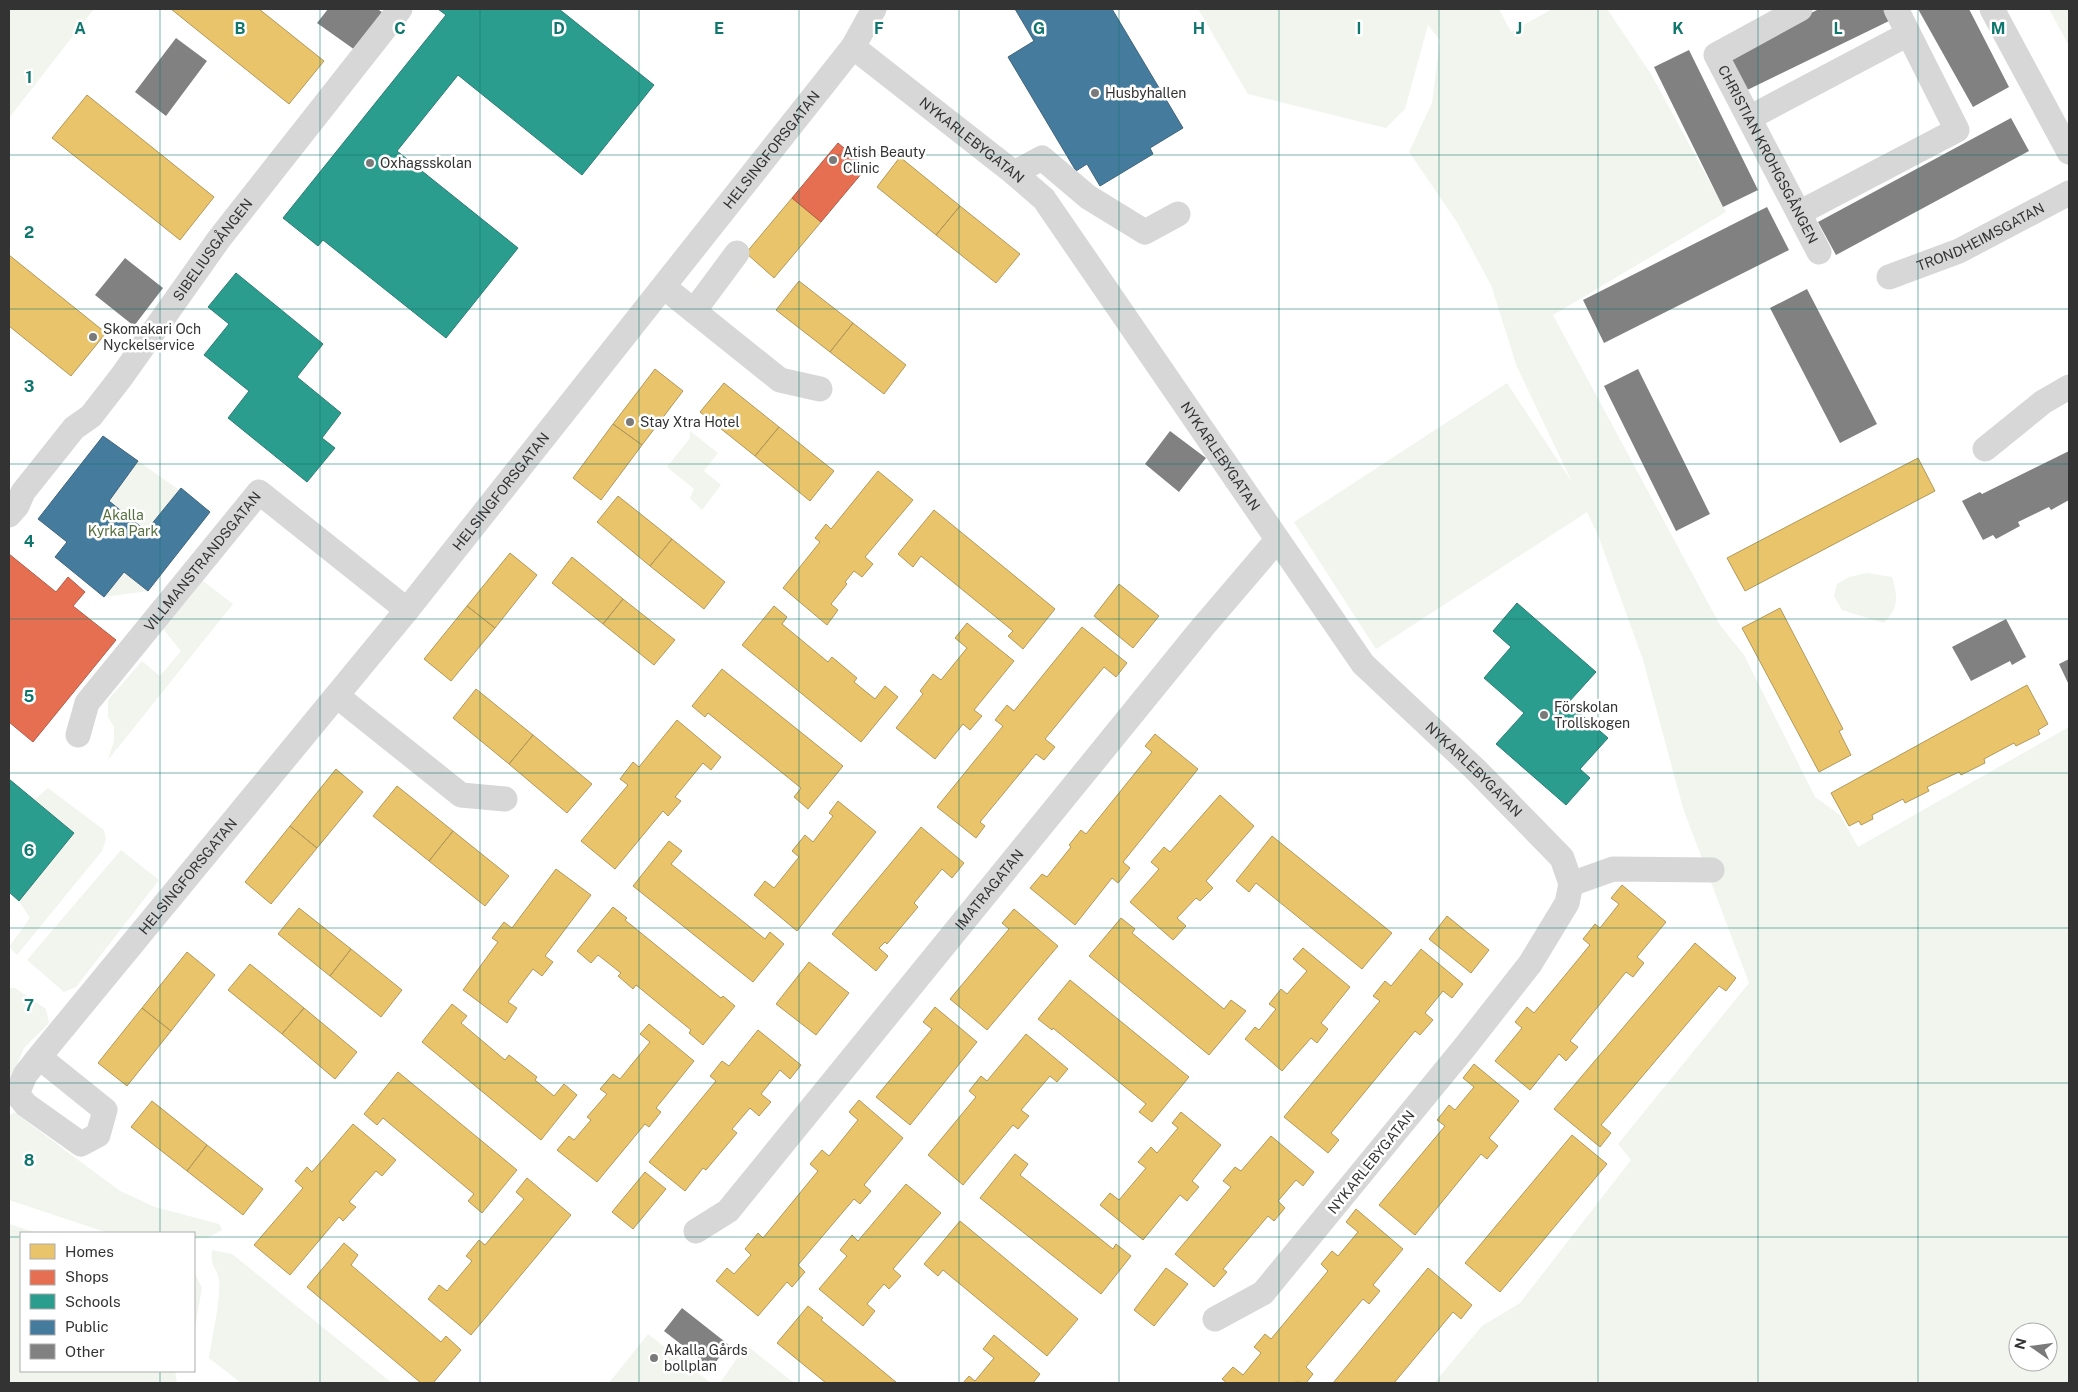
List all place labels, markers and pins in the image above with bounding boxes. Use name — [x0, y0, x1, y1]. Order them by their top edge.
place label: Husbyhallen — [1105, 85, 1186, 101]
marker: Husbyhallen — [1089, 87, 1101, 99]
place label: Atish Beauty Clinic — [843, 144, 926, 176]
marker: Atish Beauty Clinic — [827, 154, 839, 166]
place label: Oxhagsskolan — [380, 155, 472, 171]
marker: Oxhagsskolan — [364, 157, 376, 169]
place label: Skomakari Och Nyckelservice — [103, 321, 201, 353]
marker: Skomakari Och Nyckelservice — [87, 331, 99, 343]
place label: Stay Xtra Hotel — [640, 414, 740, 430]
marker: Stay Xtra Hotel — [624, 416, 636, 428]
place label: Förskolan Trollskogen — [1554, 699, 1630, 731]
marker: Förskolan Trollskogen — [1538, 709, 1550, 721]
place label: Akalla Gårds bollplan — [664, 1342, 748, 1374]
marker: Akalla Gårds bollplan — [648, 1352, 660, 1364]

